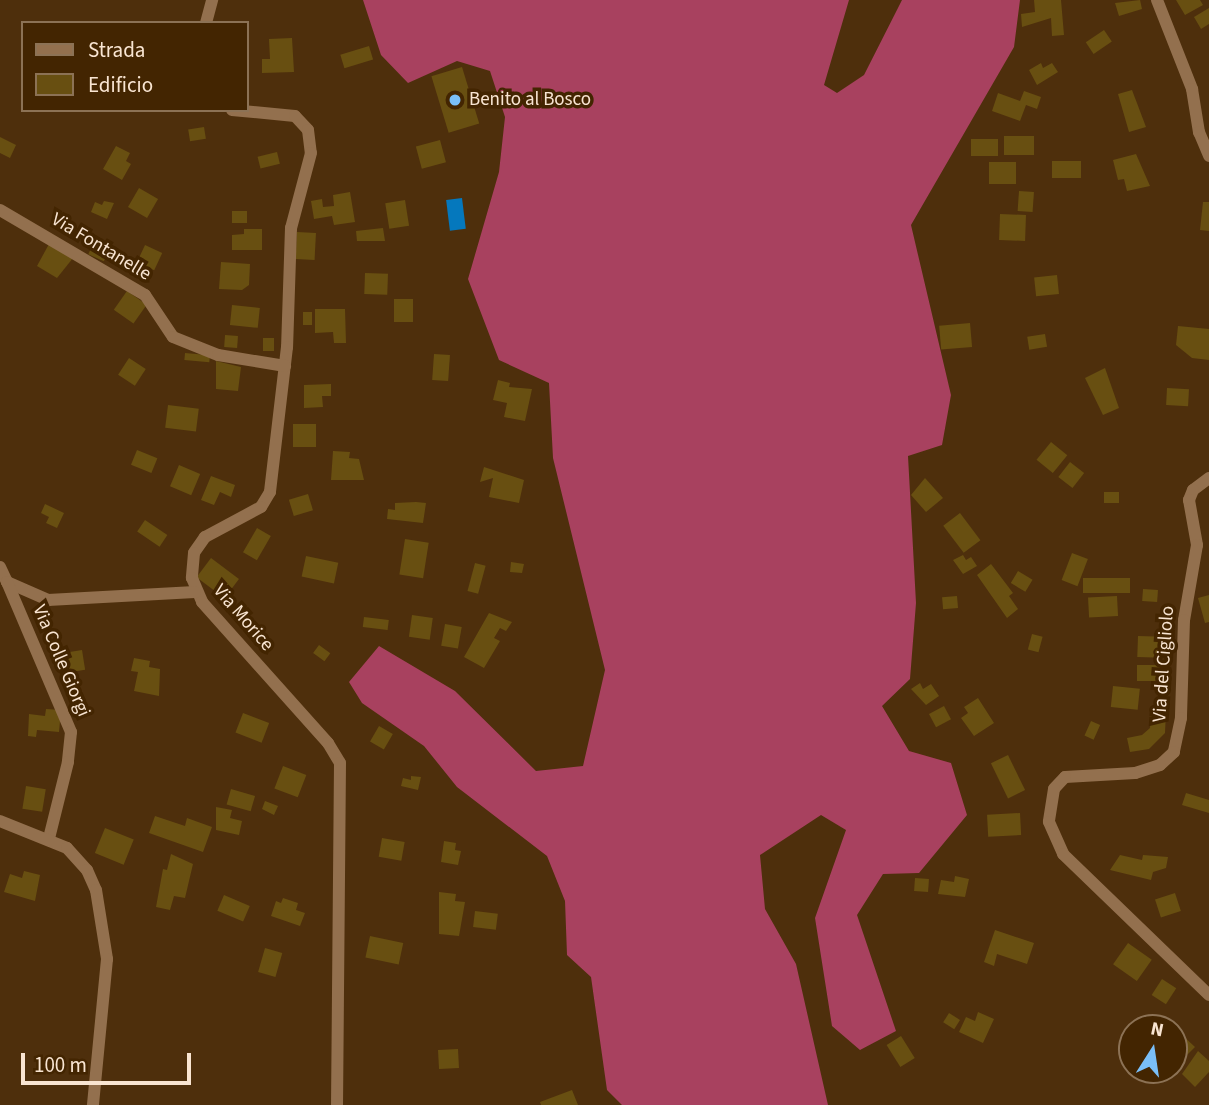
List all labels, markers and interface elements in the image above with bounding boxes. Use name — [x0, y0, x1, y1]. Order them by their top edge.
legend — [21, 21, 248, 112]
text: Strada — [88, 35, 145, 65]
text: Edificio — [88, 70, 153, 100]
place label: Benito al Bosco — [469, 89, 591, 111]
marker: Benito al Bosco — [447, 92, 463, 108]
street label: Via Fontanelle — [47, 208, 155, 286]
street label: Via Morice — [208, 580, 278, 656]
street label: Via Colle Giorgi — [27, 602, 95, 720]
street label: Via del Cigliolo — [1149, 605, 1179, 723]
north arrow — [1118, 1014, 1188, 1084]
text: N — [1148, 1015, 1166, 1044]
scale bar — [24, 1038, 194, 1082]
text: 100 m — [34, 1050, 87, 1080]

